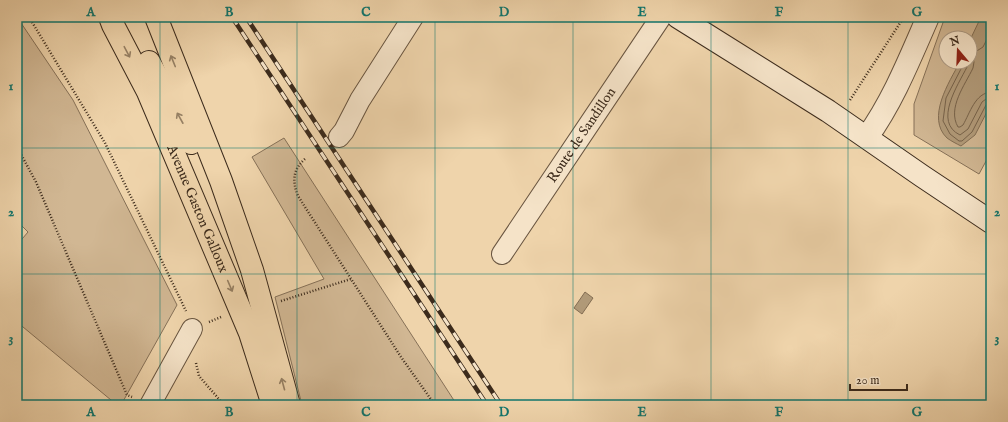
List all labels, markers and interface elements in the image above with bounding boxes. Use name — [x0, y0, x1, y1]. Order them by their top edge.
text: A — [86, 4, 97, 21]
text: B — [225, 4, 234, 21]
text: C — [361, 4, 371, 21]
text: D — [499, 4, 510, 21]
text: E — [637, 4, 647, 21]
text: F — [775, 4, 784, 21]
text: G — [912, 4, 923, 21]
north arrow — [938, 30, 978, 70]
text: N — [947, 33, 962, 50]
one-way arrow — [124, 46, 131, 58]
one-way arrow — [169, 56, 177, 68]
text: 1 — [9, 78, 14, 95]
text: 1 — [995, 78, 1000, 95]
street label: Route de Sandillon — [543, 84, 620, 186]
one-way arrow — [175, 112, 183, 124]
street label: Avenue Gaston Galloux — [162, 141, 233, 276]
text: 2 — [8, 204, 14, 221]
text: 2 — [994, 204, 1000, 221]
one-way arrow — [227, 280, 234, 292]
text: 3 — [9, 330, 14, 347]
text: 3 — [995, 330, 1000, 347]
scale bar — [850, 366, 907, 392]
text: 20 m — [856, 373, 879, 388]
one-way arrow — [279, 377, 286, 390]
text: A — [86, 404, 97, 421]
text: B — [225, 404, 234, 421]
text: C — [361, 404, 371, 421]
text: D — [499, 404, 510, 421]
text: E — [637, 404, 647, 421]
text: F — [775, 404, 784, 421]
text: G — [912, 404, 923, 421]

